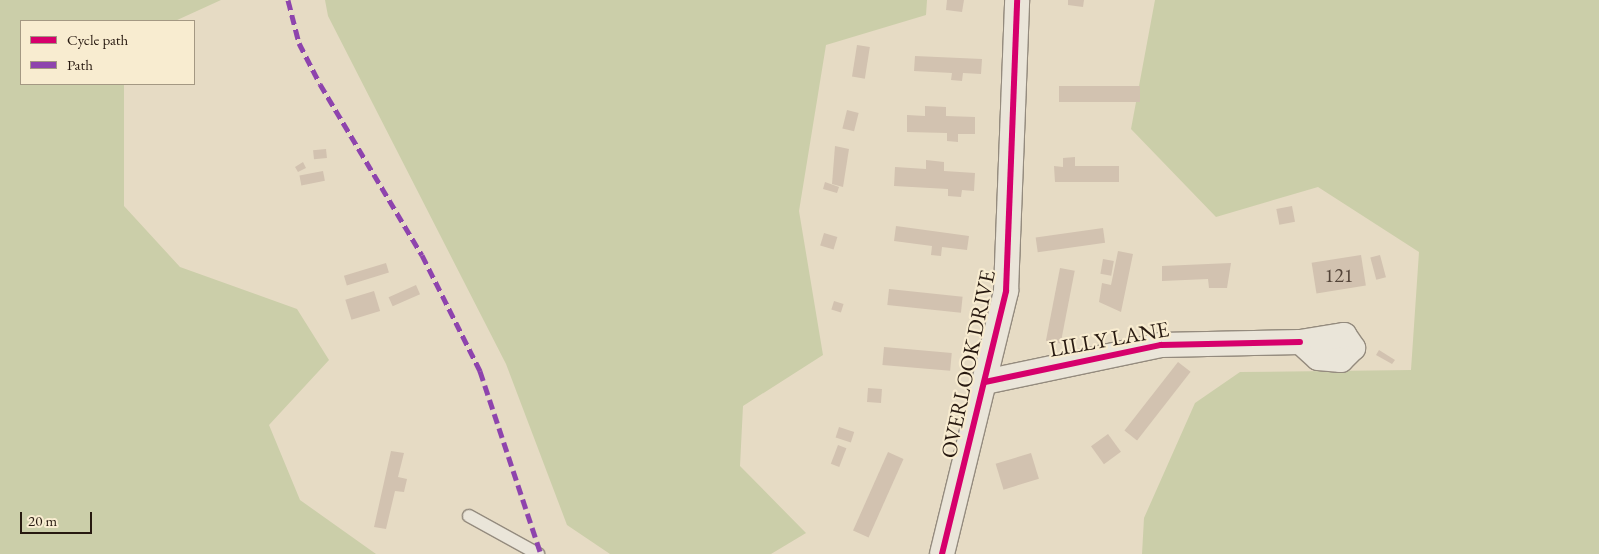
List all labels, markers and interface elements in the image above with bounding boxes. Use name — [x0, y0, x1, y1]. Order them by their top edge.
legend — [20, 20, 195, 85]
text: Cycle path — [67, 30, 128, 49]
text: Path — [67, 55, 93, 74]
house number: 121 — [1325, 263, 1353, 287]
street label: OVERLOOK DRIVE — [935, 268, 1001, 460]
street label: LILLY LANE — [1047, 315, 1171, 363]
scale bar — [22, 502, 95, 534]
text: 20 m — [28, 511, 57, 530]

